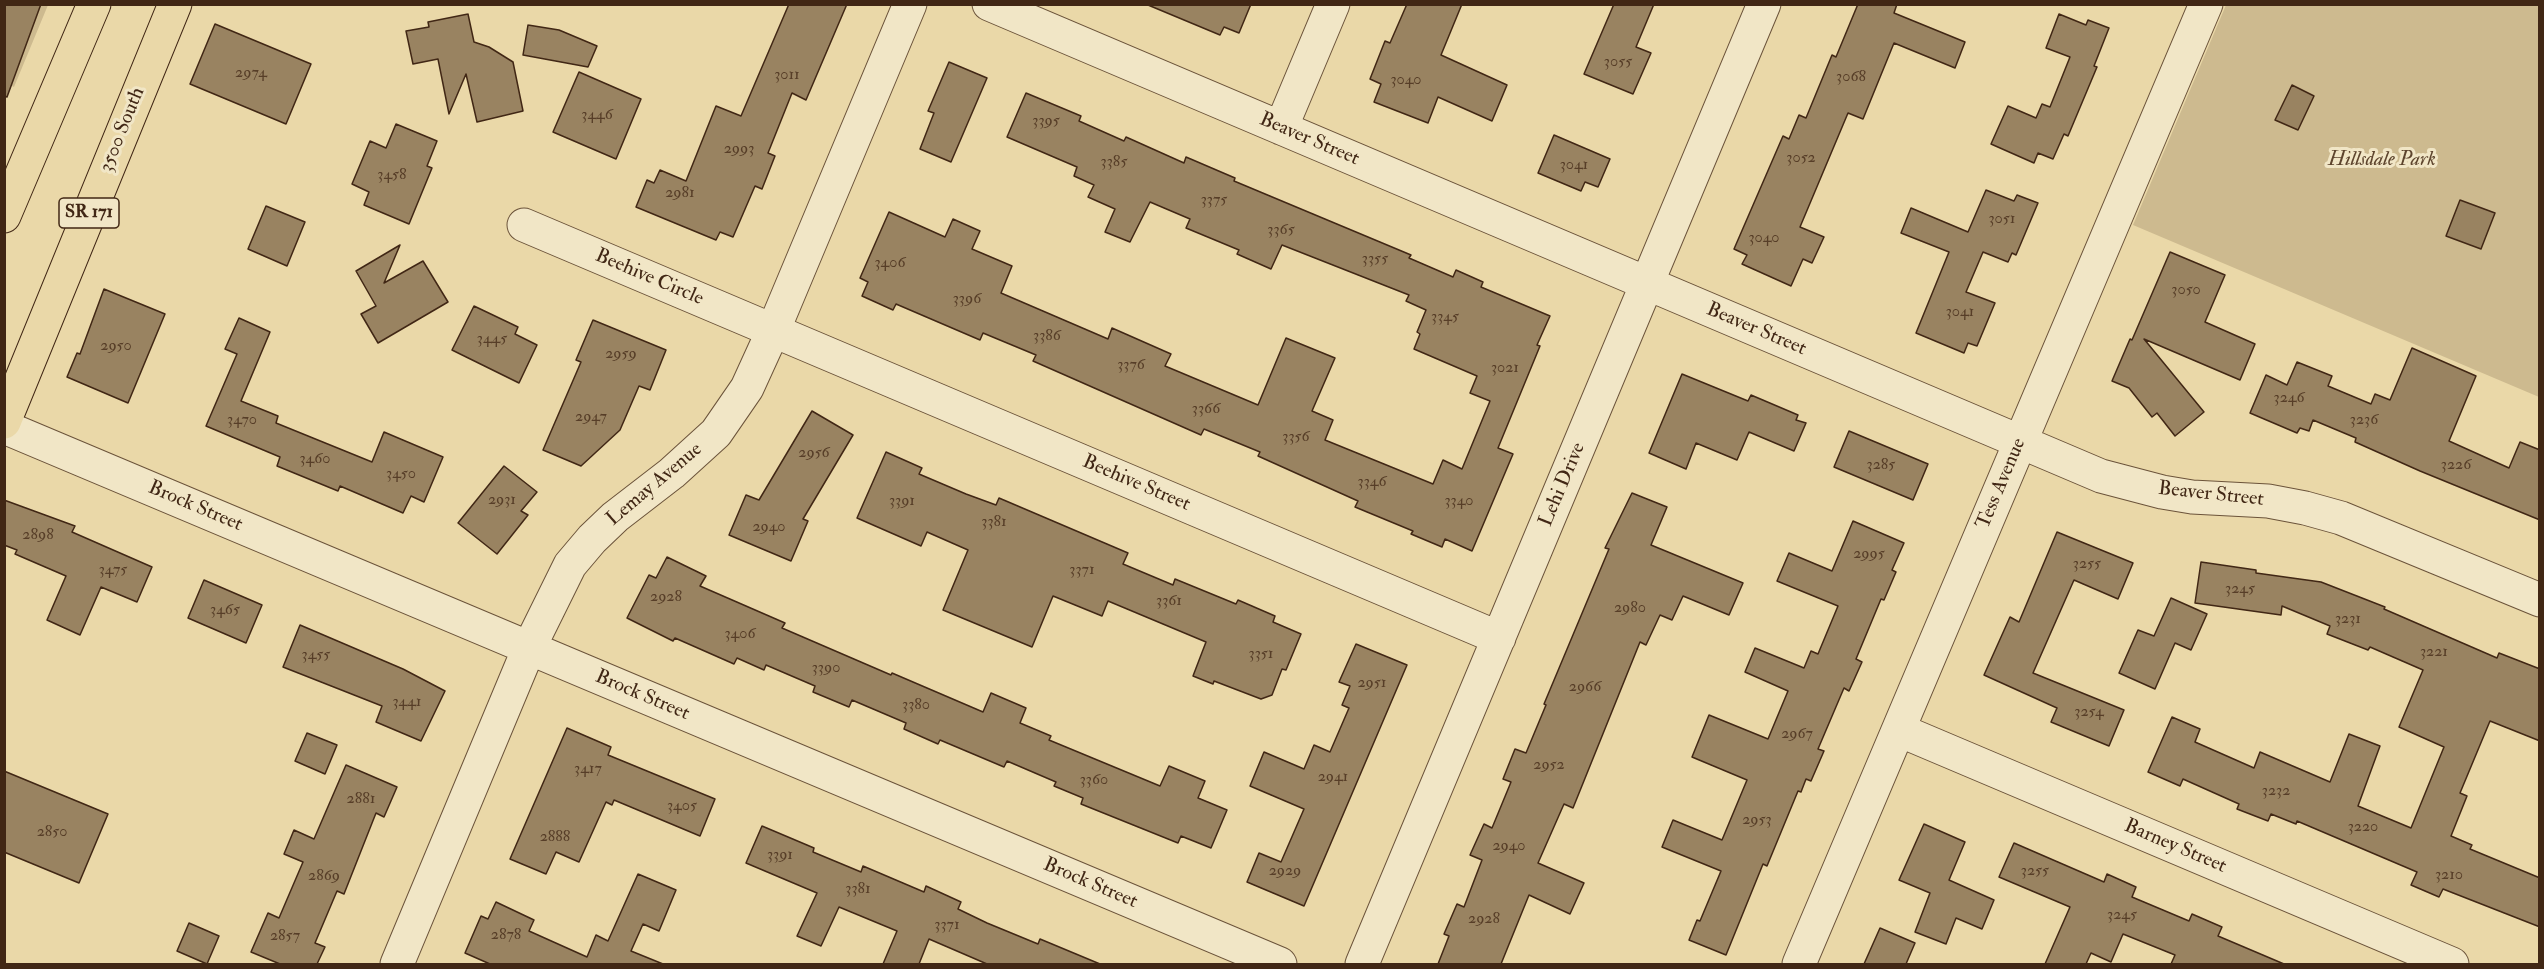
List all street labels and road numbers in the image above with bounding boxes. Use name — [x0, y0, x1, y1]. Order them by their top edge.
street label: 3500 South — [95, 84, 151, 176]
street label: Beaver Street — [1256, 108, 1362, 172]
road number: SR 171 — [59, 198, 119, 228]
street label: Beehive Circle — [591, 244, 707, 312]
street label: Beaver Street — [1703, 298, 1809, 362]
street label: Tess Avenue — [1972, 435, 2032, 533]
street label: Lemay Avenue — [602, 438, 708, 532]
street label: Lehi Drive — [1535, 440, 1591, 530]
street label: Beehive Street — [1078, 451, 1194, 517]
street label: Brock Street — [144, 476, 246, 538]
street label: Beaver Street — [2157, 478, 2265, 512]
street label: Brock Street — [591, 665, 693, 727]
street label: Barney Street — [2120, 815, 2230, 879]
street label: Brock Street — [1039, 853, 1141, 915]

